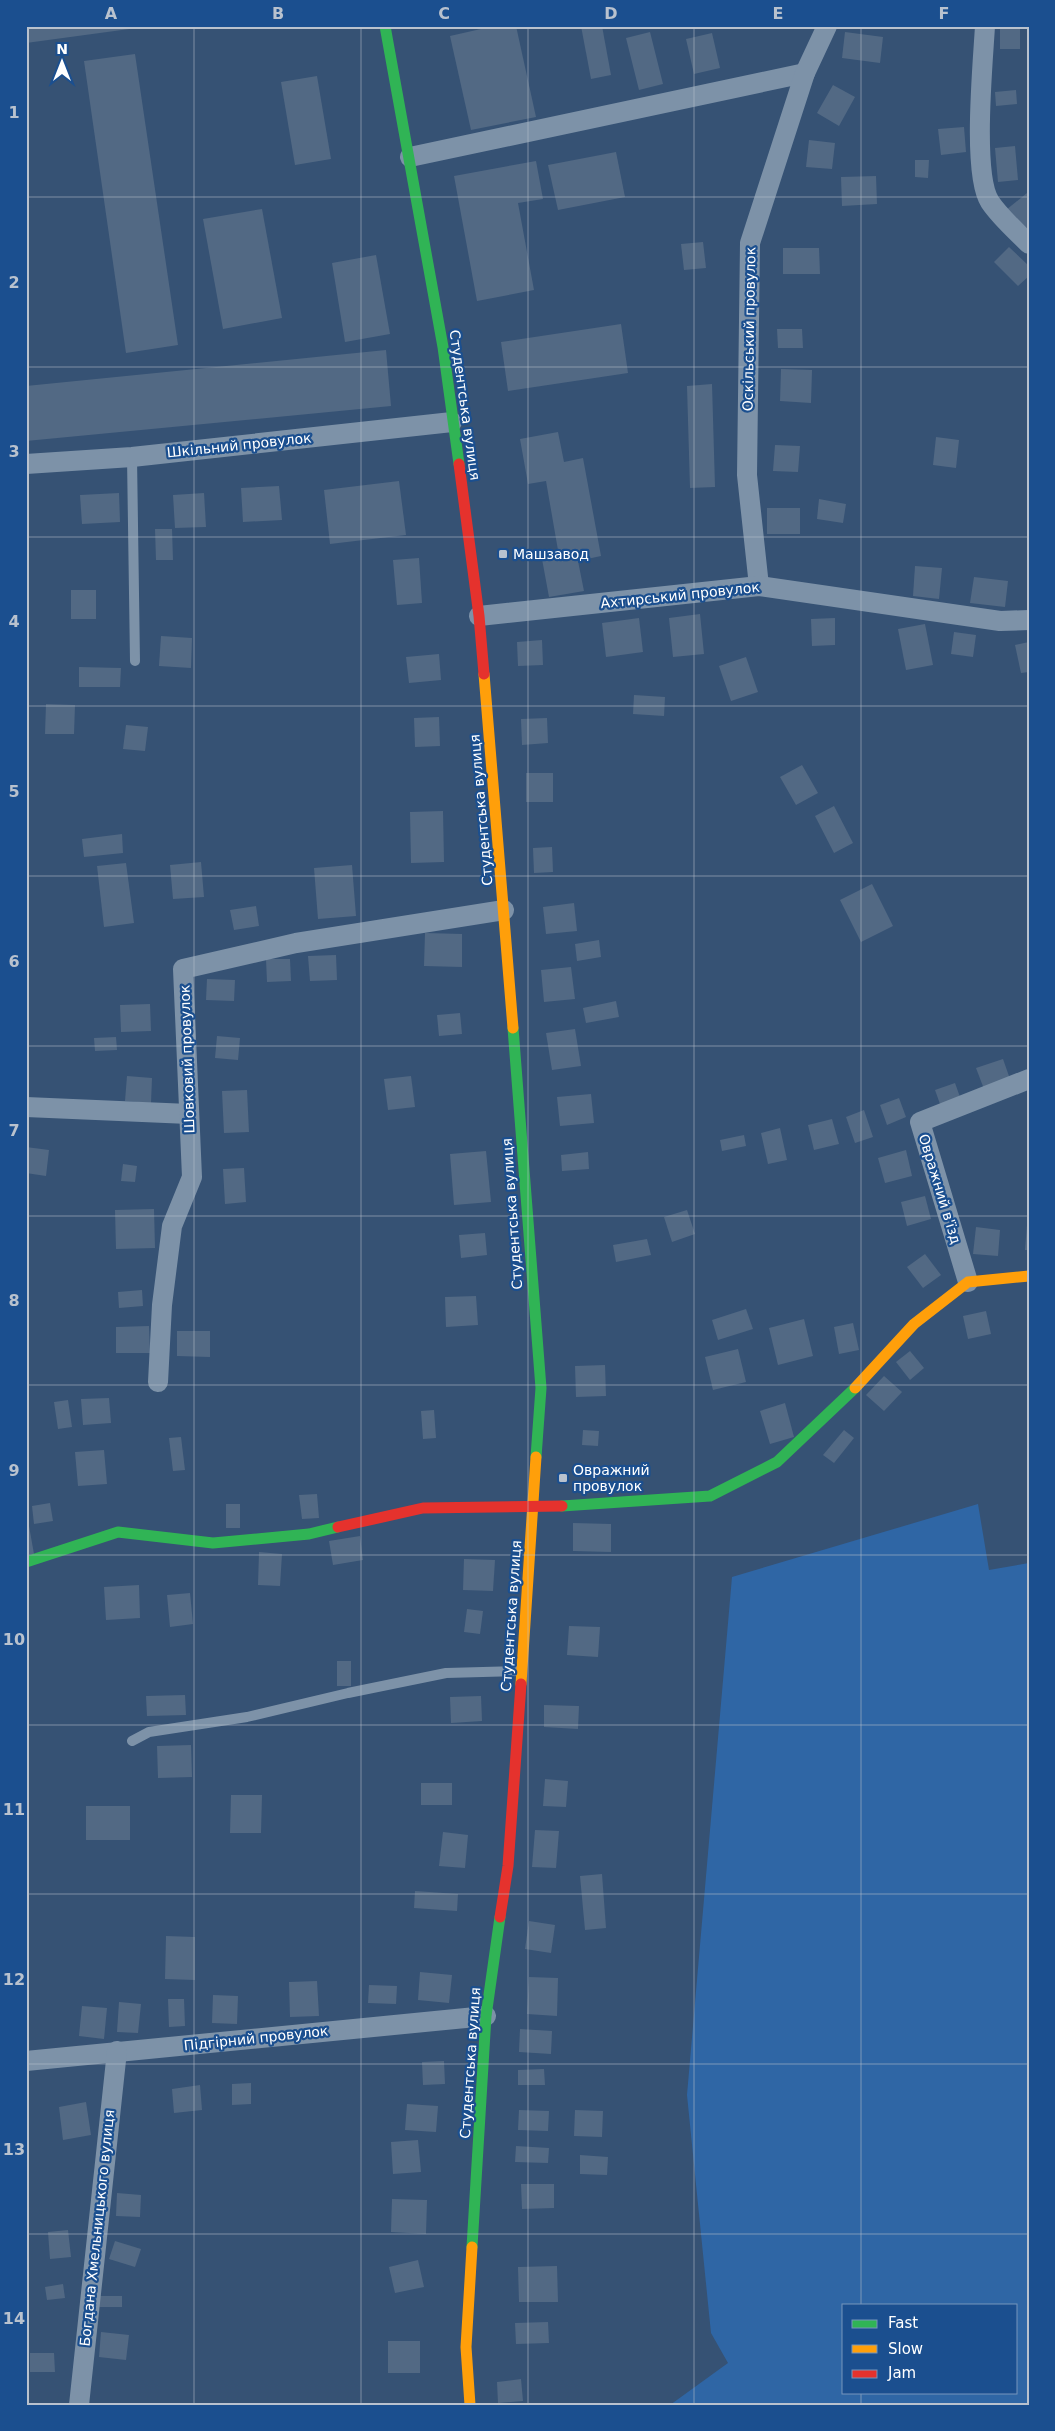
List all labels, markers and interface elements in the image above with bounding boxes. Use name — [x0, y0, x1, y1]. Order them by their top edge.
text: A — [105, 4, 118, 23]
text: B — [272, 4, 284, 23]
text: C — [438, 4, 450, 23]
text: D — [604, 4, 618, 23]
text: E — [773, 4, 783, 23]
text: F — [939, 4, 949, 23]
north arrow — [38, 38, 88, 88]
text: N — [56, 41, 68, 57]
text: 1 — [8, 103, 20, 122]
street label: Оскільський провулок — [740, 247, 758, 411]
text: 2 — [8, 273, 20, 292]
street label: Студентська вулиця — [447, 329, 483, 481]
street label: Шкільний провулок — [166, 429, 312, 461]
text: 3 — [8, 442, 20, 461]
place label: Машзавод — [513, 546, 589, 562]
marker: Машзавод — [497, 548, 509, 560]
street label: Ахтирський провулок — [600, 579, 760, 611]
text: 4 — [8, 612, 20, 631]
street label: Студентська вулиця — [466, 734, 496, 886]
text: 5 — [8, 782, 20, 801]
text: 6 — [8, 952, 20, 971]
street label: Шовковий провулок — [176, 984, 198, 1134]
text: 7 — [8, 1121, 20, 1140]
street label: Овражний в'їзд — [916, 1132, 964, 1246]
street label: Студентська вулиця — [499, 1138, 525, 1290]
text: 8 — [8, 1291, 20, 1310]
text: 9 — [8, 1461, 20, 1480]
place label: Овражний провулок — [573, 1462, 650, 1494]
marker: Овражний провулок — [557, 1472, 569, 1484]
street label: Студентська вулиця — [498, 1540, 524, 1692]
text: 10 — [3, 1630, 25, 1649]
text: 11 — [3, 1800, 25, 1819]
text: 12 — [3, 1970, 25, 1989]
street label: Студентська вулиця — [457, 1987, 483, 2139]
street label: Підгірний провулок — [183, 2022, 329, 2054]
street label: Богдана Хмельницького вулиця — [77, 2109, 117, 2347]
text: 13 — [3, 2140, 25, 2159]
legend — [842, 2304, 1018, 2394]
text: 14 — [3, 2309, 25, 2328]
text: Fast — [888, 2314, 918, 2332]
text: Slow — [888, 2340, 923, 2358]
text: Jam — [887, 2364, 916, 2382]

